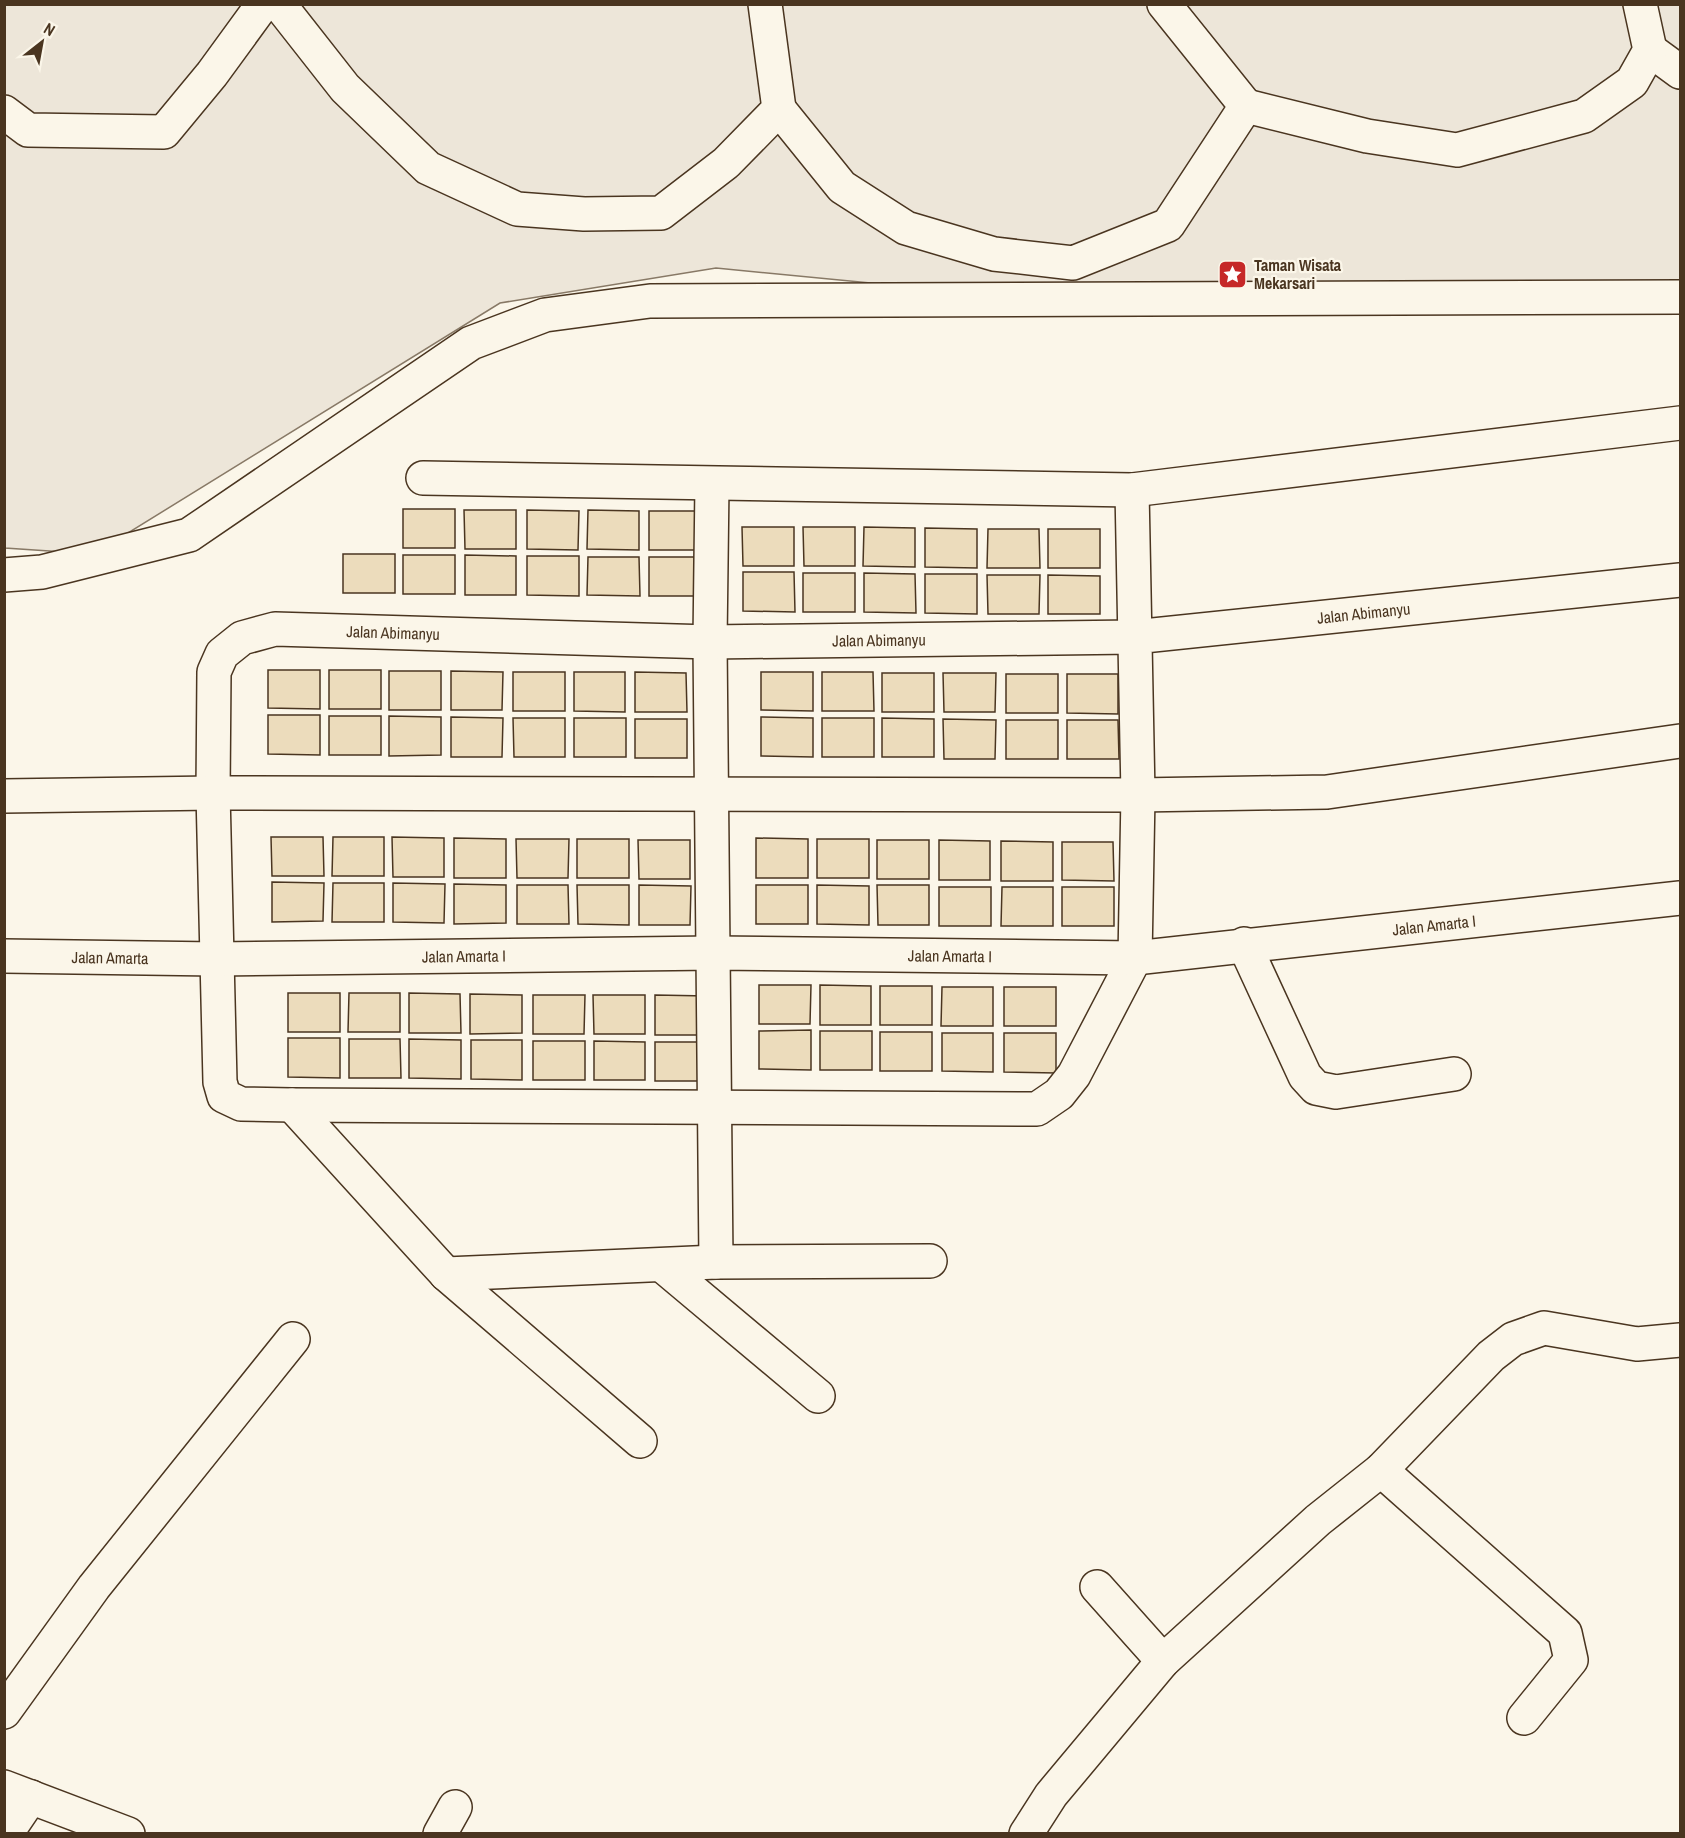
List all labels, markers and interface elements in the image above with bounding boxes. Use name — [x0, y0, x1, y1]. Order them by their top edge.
north arrow — [12, 12, 72, 72]
text: N — [40, 17, 59, 41]
place label: Taman Wisata Mekarsari — [1254, 254, 1342, 294]
place icon: Taman Wisata Mekarsari — [1217, 258, 1249, 290]
street label: Jalan Abimanyu — [1316, 597, 1411, 629]
street label: Jalan Abimanyu — [346, 620, 440, 645]
street label: Jalan Abimanyu — [832, 628, 926, 652]
street label: Jalan Amarta I — [1391, 910, 1477, 941]
street label: Jalan Amarta I — [908, 944, 992, 967]
street label: Jalan Amarta I — [422, 945, 506, 968]
street label: Jalan Amarta — [72, 946, 149, 969]

